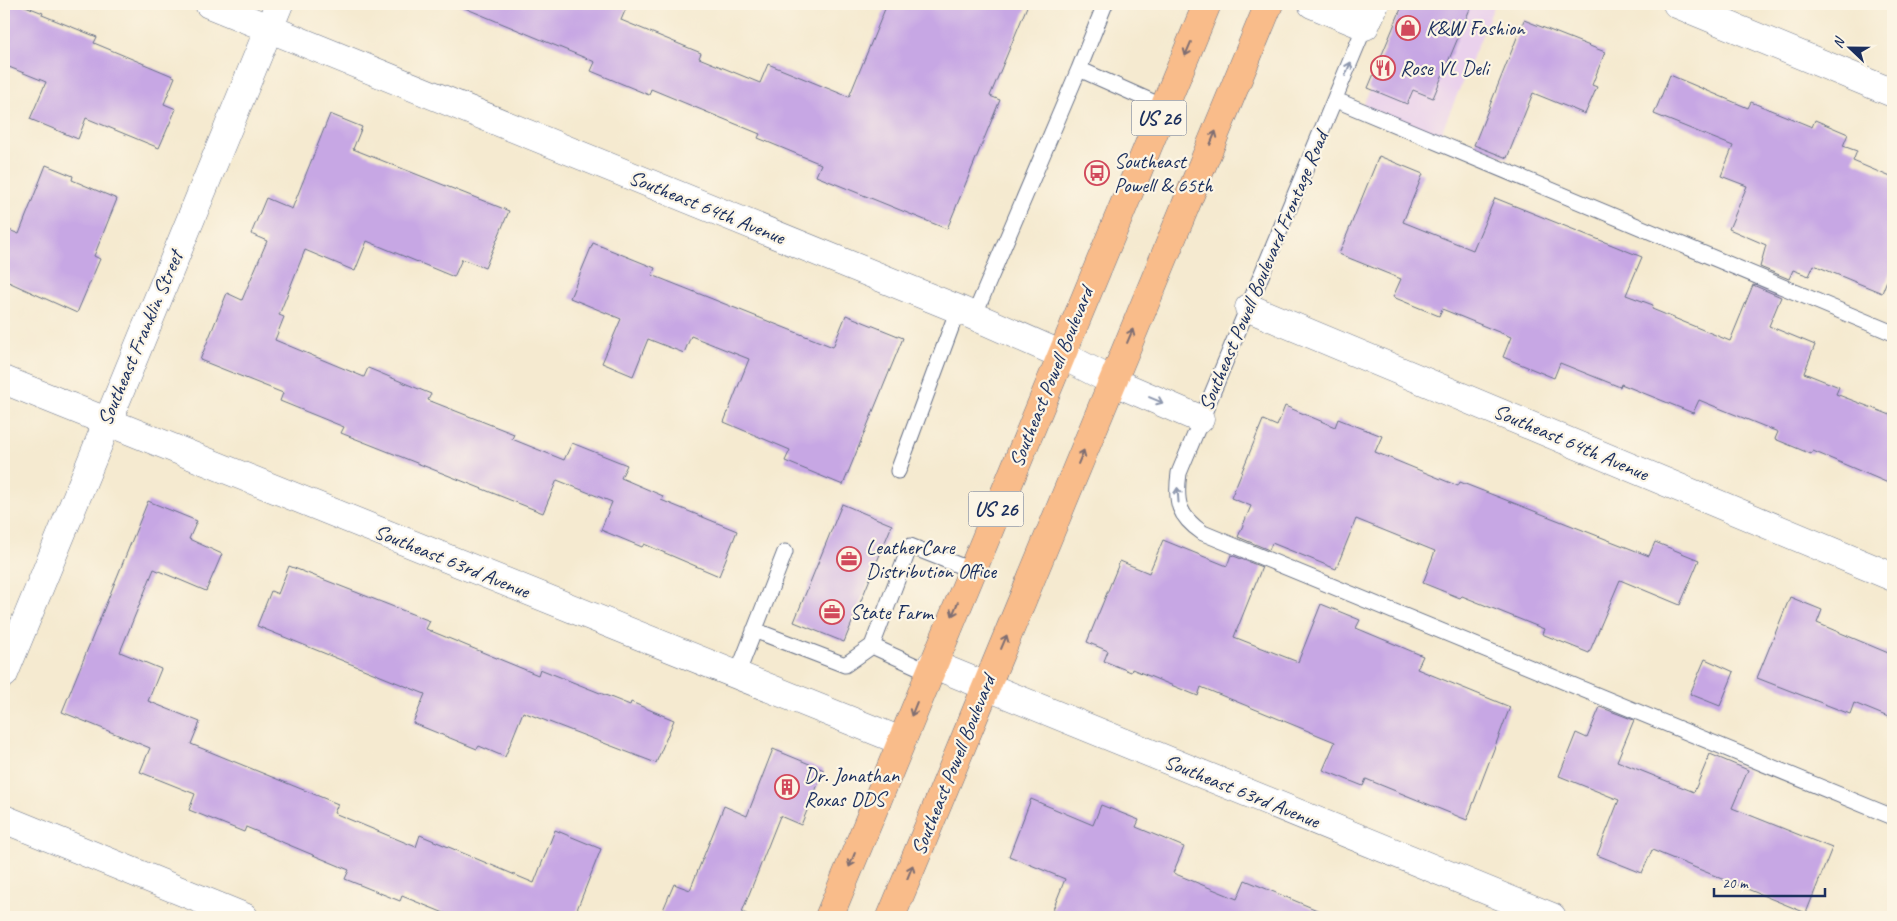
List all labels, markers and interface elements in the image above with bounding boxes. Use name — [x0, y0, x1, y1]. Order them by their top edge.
shop icon: K&W Fashion — [1395, 15, 1421, 41]
place label: K&W Fashion — [1426, 15, 1526, 41]
north arrow — [1824, 22, 1874, 72]
text: N — [1829, 34, 1849, 51]
one-way arrow — [1183, 41, 1192, 56]
restaurant icon: Rose VL Deli — [1370, 55, 1396, 81]
place label: Rose VL Deli — [1400, 55, 1491, 81]
one-way arrow — [1344, 62, 1353, 77]
road number: US 26 — [1132, 100, 1186, 136]
street label: Southeast Powell Boulevard Frontage Road — [1192, 124, 1335, 415]
one-way arrow — [1209, 131, 1218, 146]
place label: Southeast Powell & 65th — [1114, 148, 1214, 198]
bus stop icon: Southeast Powell & 65th — [1084, 160, 1110, 186]
street label: Southeast 64th Avenue — [625, 164, 790, 251]
street label: Southeast Franklin Street — [91, 244, 190, 429]
street label: Southeast Powell Boulevard — [1003, 280, 1100, 471]
one-way arrow — [1126, 329, 1136, 344]
one-way arrow — [1148, 396, 1163, 406]
street label: Southeast 64th Avenue — [1490, 398, 1653, 487]
one-way arrow — [1077, 449, 1086, 464]
one-way arrow — [1173, 487, 1183, 503]
road number: US 26 — [968, 492, 1024, 526]
street label: Southeast 63rd Avenue — [371, 518, 534, 604]
place label: LeatherCare Distribution Office — [866, 534, 997, 584]
office icon: LeatherCare Distribution Office — [836, 546, 862, 572]
office icon: State Farm — [819, 599, 845, 625]
place label: State Farm — [850, 599, 935, 625]
one-way arrow — [949, 601, 959, 616]
one-way arrow — [999, 635, 1009, 650]
street label: Southeast Powell Boulevard — [905, 668, 1002, 859]
one-way arrow — [908, 702, 917, 717]
street label: Southeast 63rd Avenue — [1161, 748, 1324, 834]
place label: Dr. Jonathan Roxas DDS — [804, 762, 900, 812]
building icon: Dr. Jonathan Roxas DDS — [774, 774, 800, 800]
one-way arrow — [847, 852, 857, 867]
one-way arrow — [905, 865, 915, 880]
scale bar — [1714, 866, 1826, 898]
text: 20 m — [1722, 874, 1749, 893]

